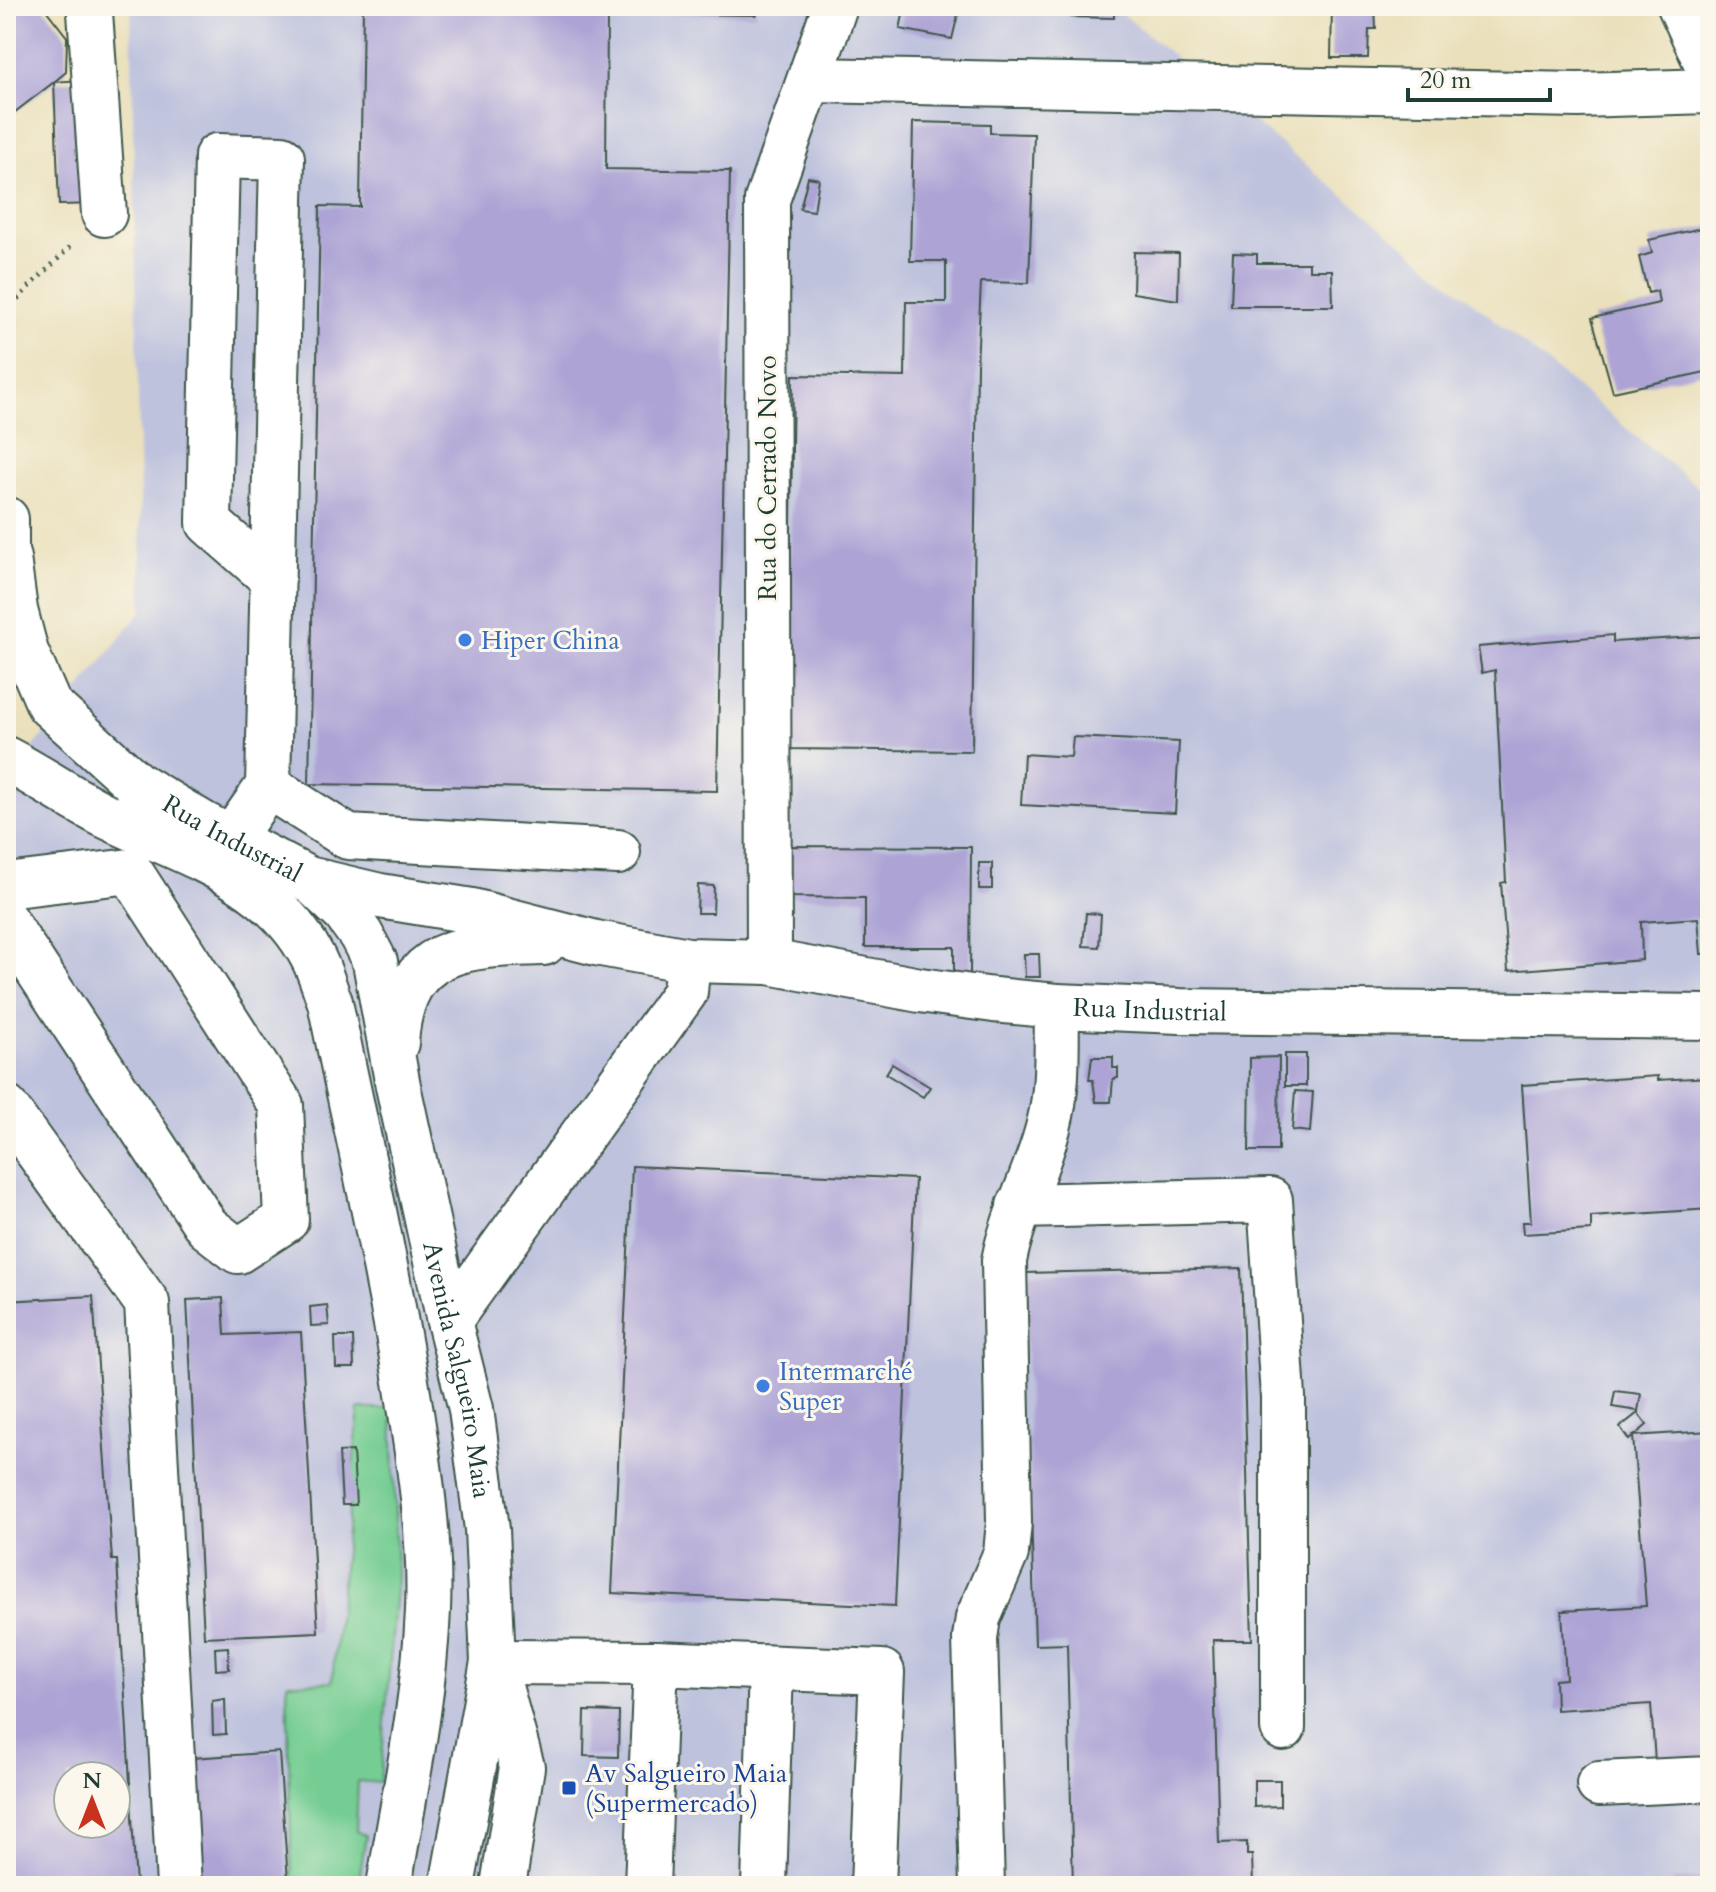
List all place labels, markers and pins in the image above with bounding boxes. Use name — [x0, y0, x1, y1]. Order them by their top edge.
place label: Hiper China — [481, 623, 620, 658]
marker: Hiper China — [456, 631, 474, 649]
place label: Intermarché Super — [779, 1354, 913, 1419]
marker: Intermarché Super — [754, 1377, 772, 1395]
place label: Av Salgueiro Maia (Supermercado) — [585, 1756, 787, 1821]
marker: Av Salgueiro Maia (Supermercado) — [560, 1779, 578, 1797]

